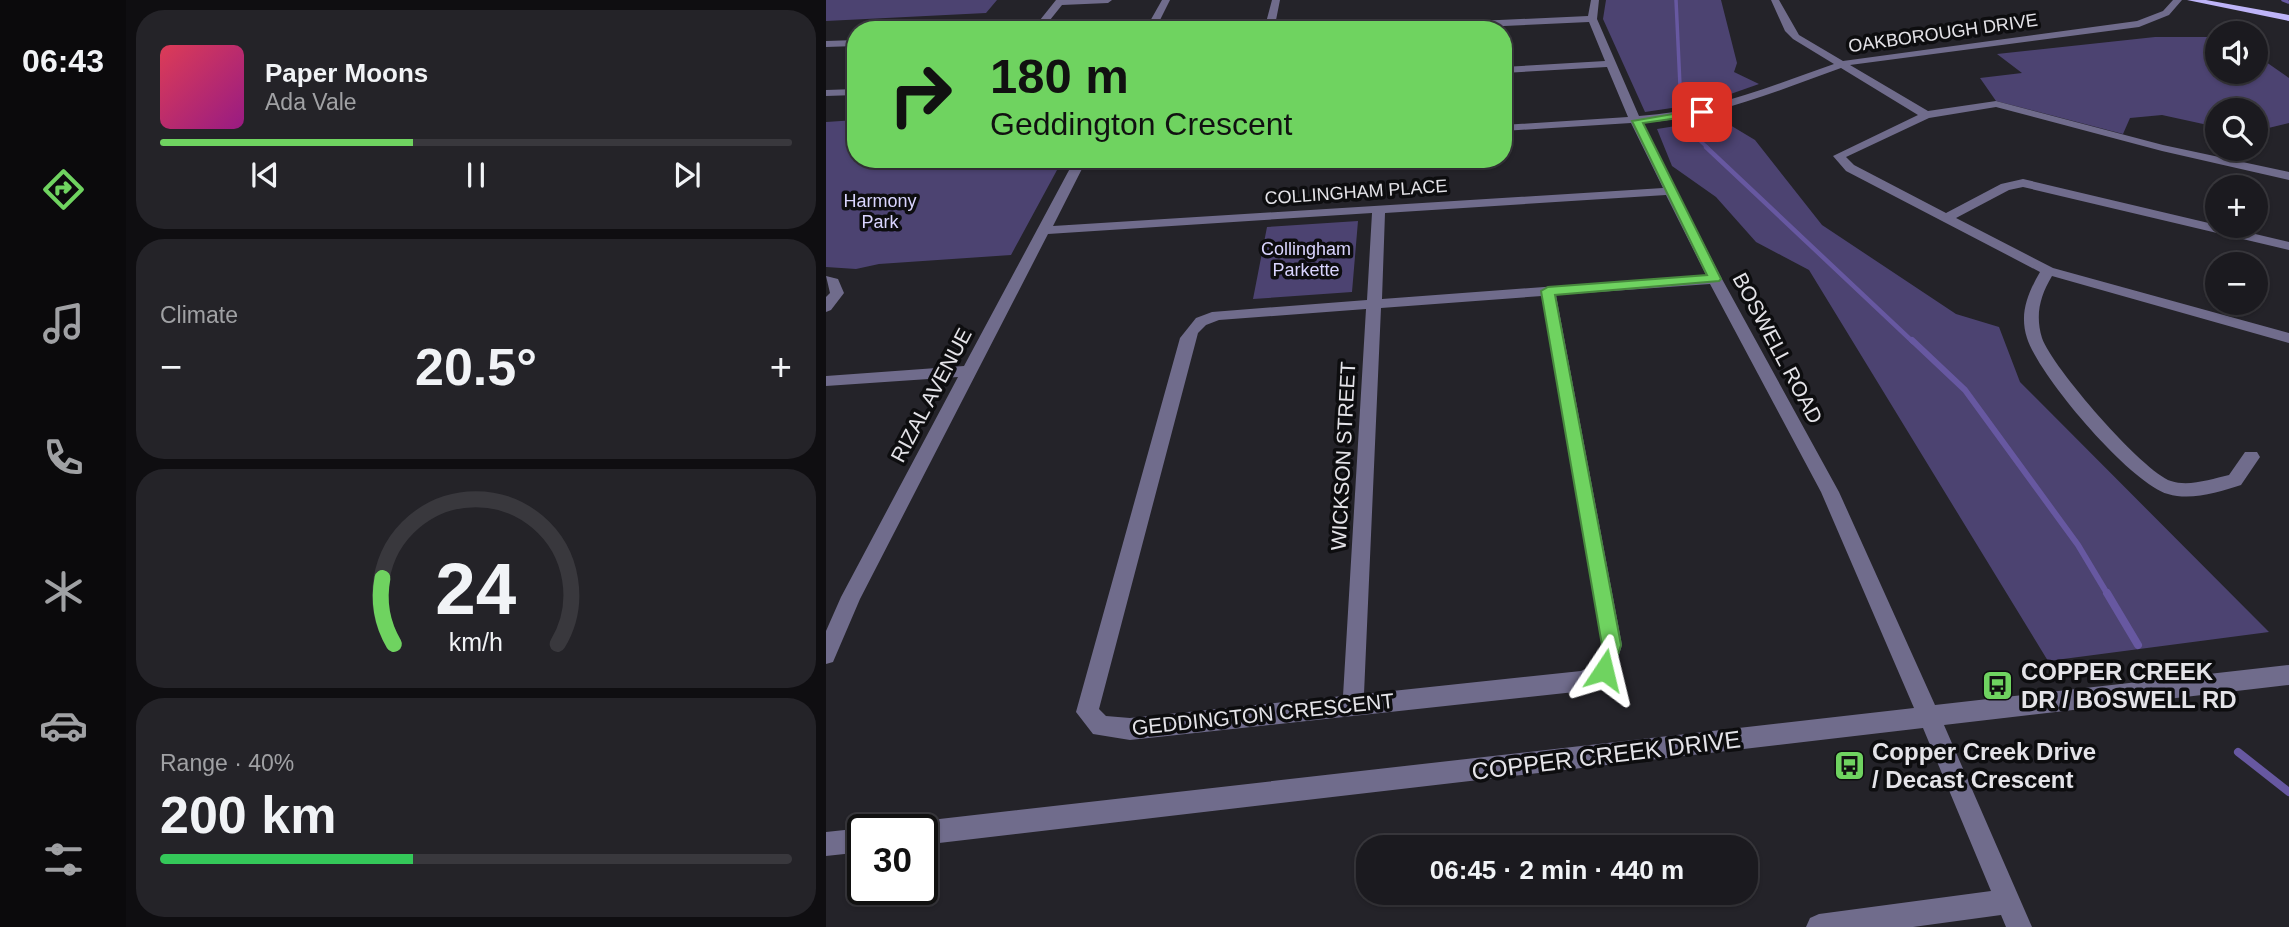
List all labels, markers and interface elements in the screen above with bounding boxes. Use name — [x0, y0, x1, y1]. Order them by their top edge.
street label: OAKBOROUGH DRIVE — [1847, 10, 2039, 56]
map controls — [2205, 21, 2268, 315]
button: sound — [2205, 21, 2268, 84]
text: 06:43 — [22, 43, 104, 79]
icon: right — [875, 49, 966, 140]
text: 180 m — [990, 49, 1129, 103]
text: Paper Moons — [265, 58, 428, 88]
pin — [1672, 82, 1732, 142]
text: Ada Vale — [265, 89, 357, 115]
icon: arrive — [1683, 93, 1721, 131]
button: search — [2205, 98, 2268, 161]
text: Geddington Crescent — [990, 106, 1292, 142]
icon: previous — [246, 156, 284, 194]
icon: pause — [457, 156, 495, 194]
icon: next — [668, 156, 706, 194]
icon: directions — [39, 165, 88, 214]
button: + — [2205, 175, 2268, 238]
street label: COLLINGHAM PLACE — [1264, 176, 1448, 208]
park label: Harmony Park — [843, 191, 917, 232]
park label: Collingham Parkette — [1261, 239, 1351, 280]
button: − — [2205, 252, 2268, 315]
street label: BOSWELL ROAD — [1729, 269, 1827, 427]
icon: music — [39, 299, 88, 348]
text: Climate — [160, 302, 238, 328]
street label: RIZAL AVENUE — [886, 324, 976, 466]
text: 20.5° — [415, 338, 537, 396]
text: − — [160, 346, 182, 388]
text: + — [770, 346, 792, 388]
street label: WICKSON STREET — [1327, 361, 1359, 551]
icon: phone — [39, 433, 88, 482]
text: 24 — [436, 549, 517, 630]
icon: climate — [39, 567, 88, 616]
text: km/h — [449, 628, 503, 656]
position arrow — [1567, 633, 1641, 707]
place label: COPPER CREEK DR / BOSWELL RD — [2021, 658, 2237, 713]
bus stop icon: COPPER CREEK DR / BOSWELL RD — [1981, 668, 2015, 702]
street label: GEDDINGTON CRESCENT — [1131, 689, 1395, 739]
icon: car — [39, 701, 88, 750]
street label: COPPER CREEK DRIVE — [1470, 725, 1742, 785]
place label: Copper Creek Drive / Decast Crescent — [1872, 738, 2096, 793]
bus stop icon: Copper Creek Drive / Decast Crescent — [1832, 748, 1866, 782]
text: Range · 40% — [160, 750, 294, 776]
text: 200 km — [160, 786, 336, 844]
speed limit sign: 30 — [847, 814, 938, 905]
icon: filters — [39, 835, 88, 884]
text: 06:45 · 2 min · 440 m — [1430, 855, 1684, 885]

